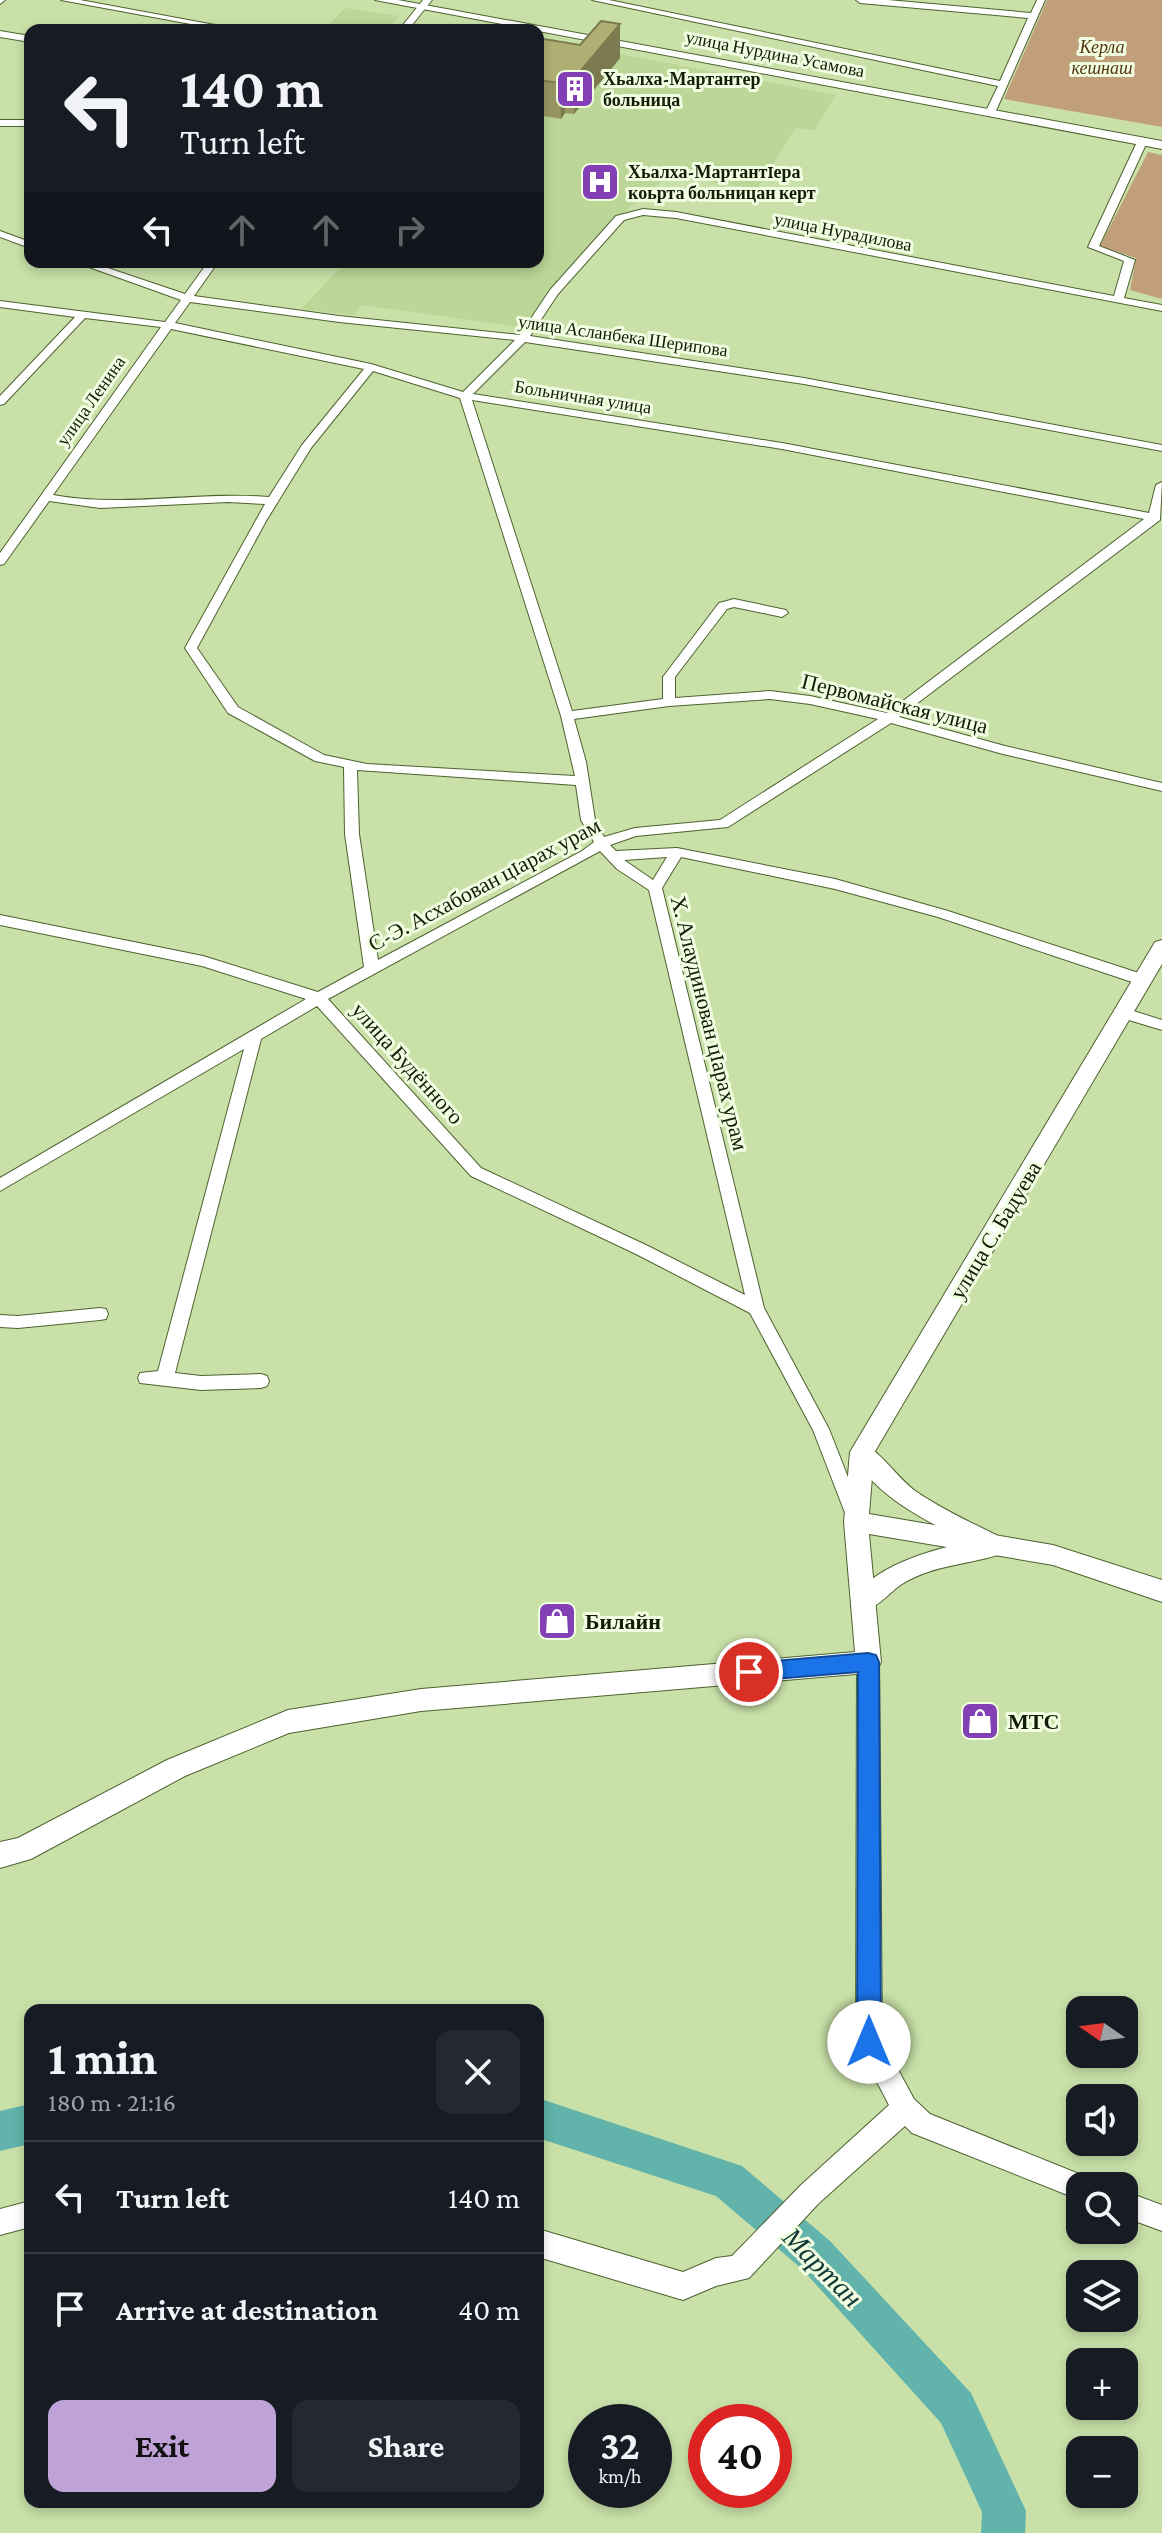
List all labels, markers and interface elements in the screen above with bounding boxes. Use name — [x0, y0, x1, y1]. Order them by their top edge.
street label: улица Нурдина Усамова — [684, 27, 866, 81]
park label: Керла кешнаш — [1071, 37, 1133, 78]
icon: left — [48, 56, 152, 160]
text: 140 m — [180, 57, 323, 119]
building icon: Хьалха-Мартантер больница — [554, 68, 596, 110]
place label: Хьалха-Мартантер больница — [603, 69, 760, 110]
text: Turn left — [180, 122, 305, 162]
hospital icon: Хьалха-МартантIера коьрта больницан керт — [579, 161, 621, 203]
place label: Хьалха-МартантIера коьрта больницан керт — [628, 162, 816, 203]
icon: left — [136, 208, 180, 252]
icon: ahead — [220, 208, 264, 252]
icon: ahead — [304, 208, 348, 252]
icon: right — [388, 208, 432, 252]
street label: улица Нурадилова — [772, 209, 914, 255]
street label: улица Асланбека Шерипова — [517, 311, 729, 361]
street label: улица Ленина — [53, 352, 129, 450]
street label: Больничная улица — [513, 376, 653, 418]
street label: Первомайская улица — [799, 668, 991, 739]
street label: С-Э. Асхабован цIарах урам — [364, 812, 605, 956]
street label: Х. Алаудинован цIарах урам — [666, 893, 753, 1153]
street label: улица Будённого — [346, 997, 469, 1129]
street label: улица С. Бадуева — [944, 1157, 1046, 1304]
shop icon: Билайн — [536, 1600, 578, 1642]
place label: Билайн — [585, 1609, 661, 1634]
pin — [715, 1638, 783, 1706]
icon: arrive — [727, 1650, 771, 1694]
shop icon: МТС — [959, 1700, 1001, 1742]
place label: МТС — [1008, 1709, 1059, 1734]
north arrow — [1066, 1996, 1138, 2068]
map controls — [1066, 1996, 1138, 2508]
position arrow — [827, 2000, 911, 2084]
button: close — [436, 2030, 520, 2114]
text: 1 min — [48, 2031, 157, 2084]
button: sound — [1066, 2084, 1138, 2156]
text: 180 m · 21:16 — [48, 2088, 176, 2117]
button: search — [1066, 2172, 1138, 2244]
icon: left — [48, 2175, 92, 2219]
text: Turn left — [116, 2181, 229, 2214]
text: 140 m — [448, 2181, 520, 2214]
water label: Мартан — [776, 2221, 869, 2313]
button: layers — [1066, 2260, 1138, 2332]
icon: arrive — [48, 2287, 92, 2331]
text: Arrive at destination — [116, 2293, 378, 2326]
text: 40 m — [458, 2293, 520, 2326]
button: + — [1066, 2348, 1138, 2420]
button: Exit — [48, 2400, 276, 2492]
button: Share — [292, 2400, 520, 2492]
speed limit sign: 40 — [688, 2404, 792, 2508]
text: 32 — [600, 2423, 640, 2468]
button: − — [1066, 2436, 1138, 2508]
text: km/h — [598, 2465, 642, 2487]

